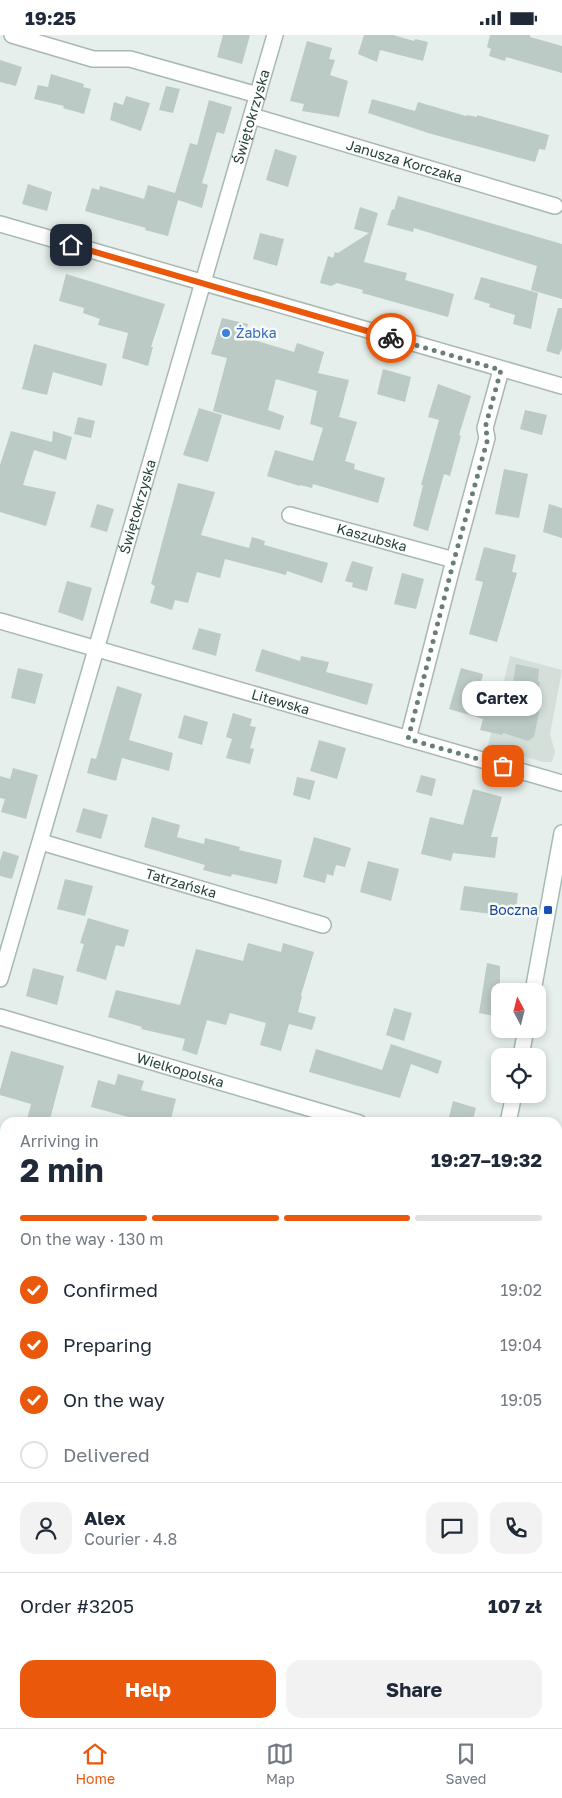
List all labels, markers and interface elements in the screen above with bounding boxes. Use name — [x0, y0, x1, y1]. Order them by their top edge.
text: 19:25 — [25, 6, 76, 29]
street label: Świętokrzyska — [229, 67, 273, 166]
street label: Janusza Korczaka — [344, 136, 465, 186]
pin — [50, 224, 92, 266]
icon: home — [57, 231, 85, 259]
courier — [366, 313, 416, 363]
place label: Żabka — [236, 324, 277, 341]
icon: bike — [377, 324, 405, 352]
marker: Żabka — [220, 327, 232, 339]
street label: Świętokrzyska — [115, 457, 159, 556]
street label: Kaszubska — [335, 519, 409, 555]
callout: Cartex — [463, 681, 543, 716]
street label: Litewska — [250, 685, 312, 718]
text: Cartex — [476, 688, 528, 708]
pin — [482, 745, 524, 787]
icon: bag — [489, 752, 517, 780]
street label: Tatrzańska — [144, 864, 219, 901]
place label: Boczna — [489, 901, 538, 918]
marker: Boczna — [542, 904, 554, 916]
north arrow — [491, 983, 546, 1037]
map controls — [491, 983, 546, 1103]
button: locate — [491, 1048, 546, 1103]
street label: Wielkopolska — [135, 1049, 226, 1091]
text: Arriving in — [20, 1131, 99, 1151]
text: 19:27–19:32 — [431, 1148, 542, 1171]
text: 2 min — [20, 1151, 104, 1189]
text: On the way · 130 m — [20, 1229, 164, 1249]
icon: check — [20, 1276, 48, 1304]
text: Confirmed — [63, 1278, 158, 1301]
text: 19:02 — [501, 1280, 542, 1300]
icon: check — [20, 1331, 48, 1359]
text: Preparing — [63, 1333, 152, 1356]
text: 19:04 — [500, 1335, 542, 1355]
icon: check — [20, 1386, 48, 1414]
text: On the way — [63, 1388, 165, 1411]
text: 19:05 — [501, 1390, 542, 1410]
text: Delivered — [63, 1443, 150, 1466]
button: person — [20, 1502, 72, 1554]
button: chat — [426, 1502, 478, 1554]
button: phone — [490, 1502, 542, 1554]
text: Alex — [84, 1506, 125, 1529]
text: Courier · 4.8 — [84, 1529, 177, 1549]
text: Order #3205 — [20, 1594, 134, 1617]
text: 107 zł — [488, 1594, 542, 1617]
button: Help — [20, 1660, 276, 1718]
button: Share — [286, 1660, 542, 1718]
tab: Home — [75, 1740, 115, 1787]
tab: Map — [266, 1740, 295, 1787]
tab: Saved — [446, 1740, 486, 1787]

